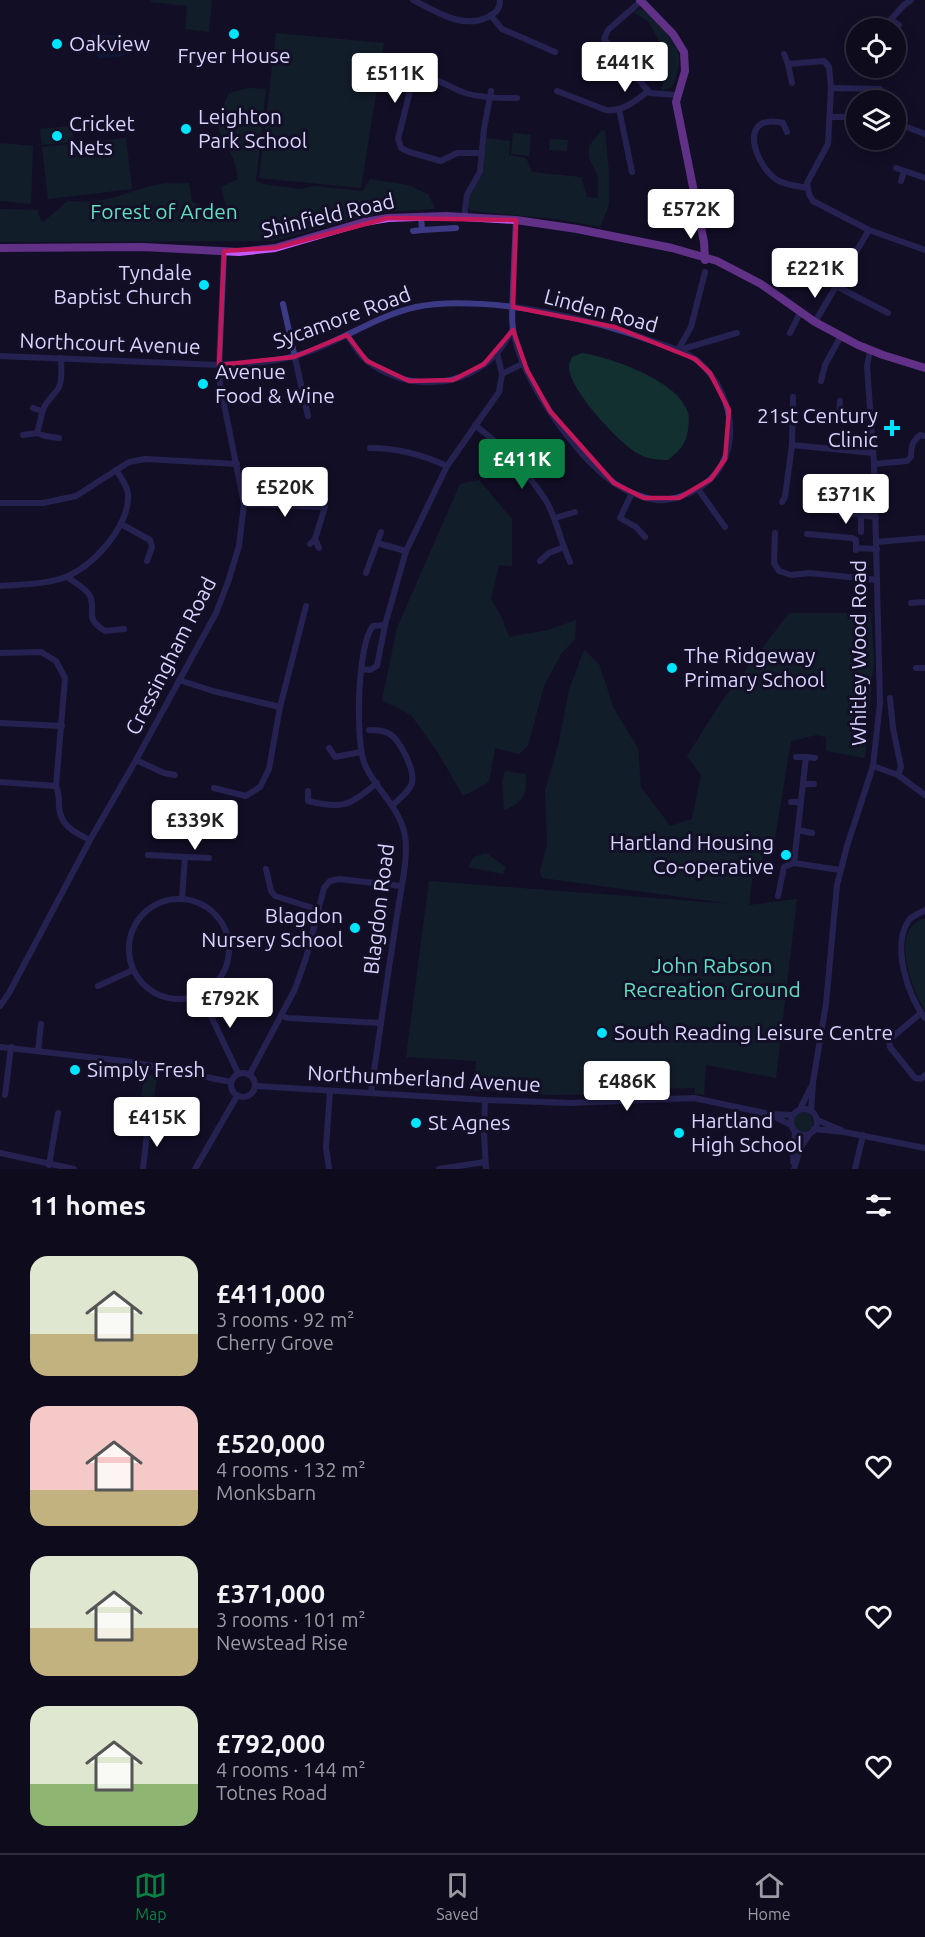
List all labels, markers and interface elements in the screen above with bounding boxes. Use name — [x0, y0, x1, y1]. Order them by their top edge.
map controls — [846, 18, 906, 150]
button: locate — [846, 18, 906, 78]
marker: Fryer House — [227, 27, 241, 41]
place label: Oakview — [69, 31, 150, 55]
marker: Oakview — [50, 37, 64, 51]
pin: £441K — [583, 42, 667, 93]
place label: Fryer House — [177, 43, 291, 67]
text: £441K — [596, 50, 654, 73]
pin: £511K — [353, 53, 437, 104]
text: £511K — [366, 61, 424, 84]
button: layers — [846, 90, 906, 150]
place label: Leighton Park School — [198, 104, 307, 152]
place label: Cricket Nets — [69, 111, 135, 159]
marker: Leighton Park School — [179, 122, 193, 136]
marker: Cricket Nets — [50, 129, 64, 143]
street label: Shinfield Road — [259, 188, 397, 242]
pin: £572K — [649, 189, 733, 240]
text: £572K — [662, 197, 720, 220]
park label: Forest of Arden — [90, 199, 238, 223]
pin: £221K — [773, 248, 857, 299]
text: £221K — [786, 256, 844, 279]
place label: Tyndale Baptist Church — [54, 260, 192, 308]
marker: Tyndale Baptist Church — [197, 278, 211, 292]
street label: Sycamore Road — [270, 281, 414, 353]
street label: Linden Road — [542, 283, 661, 337]
street label: Northcourt Avenue — [19, 328, 201, 358]
place label: Avenue Food & Wine — [215, 359, 335, 407]
marker: Avenue Food & Wine — [196, 377, 210, 391]
place label: 21st Century Clinic — [757, 403, 878, 451]
marker: 21st Century Clinic — [883, 419, 901, 437]
pin: £411K — [480, 439, 564, 490]
text: £411K — [493, 447, 551, 470]
pin: £520K — [243, 467, 327, 518]
pin: £371K — [804, 474, 888, 525]
text: £520K — [256, 475, 314, 498]
text: £371K — [817, 482, 875, 505]
street label: Whitley Wood Road — [846, 560, 870, 746]
street label: Cressingham Road — [120, 573, 220, 738]
place label: The Ridgeway Primary School — [684, 643, 825, 691]
marker: The Ridgeway Primary School — [665, 661, 679, 675]
pin: £339K — [153, 800, 237, 851]
text: £339K — [166, 808, 224, 831]
place label: Hartland Housing Co-operative — [610, 830, 774, 878]
street label: Blagdon Road — [358, 842, 398, 976]
marker: Hartland Housing Co-operative — [779, 848, 793, 862]
place label: Blagdon Nursery School — [201, 903, 343, 951]
marker: Blagdon Nursery School — [348, 921, 362, 935]
park label: John Rabson Recreation Ground — [623, 953, 801, 1001]
pin: £792K — [188, 978, 272, 1029]
text: £792K — [201, 986, 259, 1009]
place label: South Reading Leisure Centre — [614, 1020, 893, 1044]
marker: South Reading Leisure Centre — [595, 1026, 609, 1040]
place label: Simply Fresh — [87, 1057, 205, 1081]
street label: Northumberland Avenue — [307, 1060, 541, 1096]
pin: £486K — [585, 1061, 669, 1112]
marker: Simply Fresh — [68, 1063, 82, 1077]
text: £486K — [598, 1069, 656, 1092]
pin: £415K — [115, 1097, 199, 1148]
text: £415K — [128, 1105, 186, 1128]
place label: Hartland High School — [691, 1108, 802, 1156]
place label: St Agnes — [428, 1110, 510, 1134]
marker: St Agnes — [409, 1116, 423, 1130]
marker: Hartland High School — [672, 1126, 686, 1140]
icon: filters — [862, 1189, 895, 1222]
text: 11 homes — [30, 1191, 146, 1220]
text: £411,000 — [216, 1279, 325, 1308]
icon: home — [78, 1280, 150, 1352]
icon: heart — [862, 1300, 895, 1333]
text: 3 rooms · 92 m² — [216, 1308, 354, 1331]
text: Cherry Grove — [216, 1331, 334, 1354]
text: £520,000 — [216, 1429, 325, 1458]
icon: home — [78, 1430, 150, 1502]
icon: heart — [862, 1450, 895, 1483]
text: 4 rooms · 132 m² — [216, 1458, 366, 1481]
text: Monksbarn — [216, 1481, 316, 1504]
text: £371,000 — [216, 1579, 325, 1608]
icon: home — [78, 1580, 150, 1652]
icon: heart — [862, 1600, 895, 1633]
text: 3 rooms · 101 m² — [216, 1608, 366, 1631]
text: Newstead Rise — [216, 1631, 348, 1654]
text: £792,000 — [216, 1729, 325, 1758]
icon: home — [78, 1730, 150, 1802]
icon: heart — [862, 1750, 895, 1783]
text: 4 rooms · 144 m² — [216, 1758, 366, 1781]
text: Totnes Road — [216, 1781, 328, 1804]
tab: Map — [134, 1869, 167, 1923]
tab: Saved — [436, 1869, 479, 1923]
tab: Home — [747, 1869, 791, 1923]

